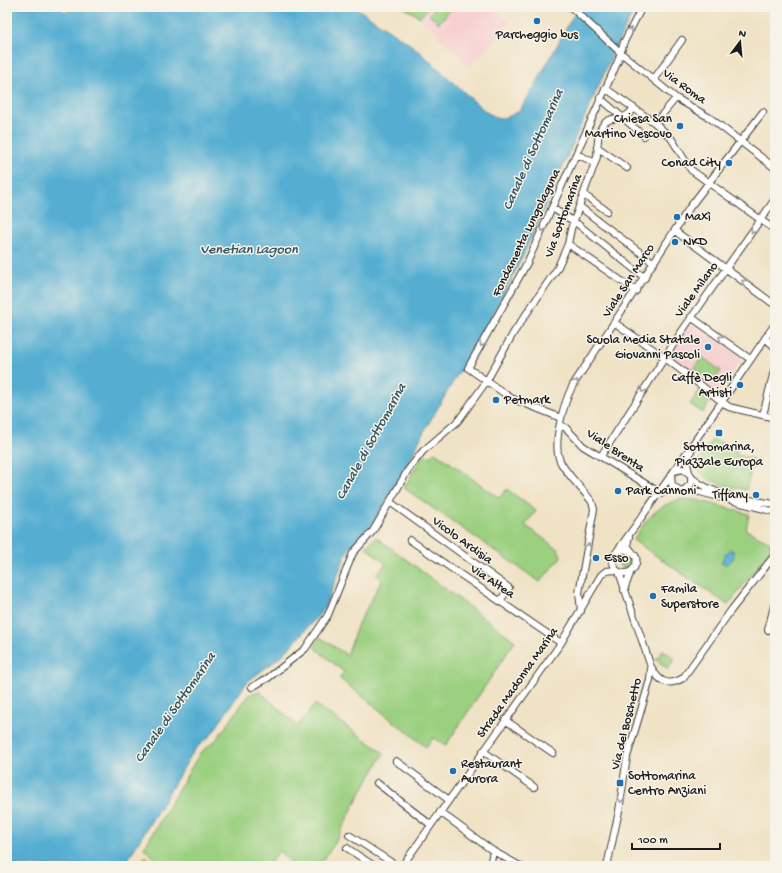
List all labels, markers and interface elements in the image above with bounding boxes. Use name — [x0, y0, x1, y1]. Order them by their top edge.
marker: Parcheggio bus — [532, 16, 542, 26]
north arrow — [720, 22, 760, 62]
one-way arrow — [626, 26, 633, 34]
place label: Parcheggio bus — [495, 28, 579, 43]
text: N — [737, 28, 747, 41]
street label: Via Roma — [658, 66, 709, 108]
water label: Canale di Sottomarina — [500, 86, 569, 213]
place label: Chiesa San Martino Vescovo — [585, 112, 673, 142]
marker: Chiesa San Martino Vescovo — [675, 121, 685, 131]
place label: Conad City — [662, 156, 722, 171]
marker: Conad City — [724, 158, 734, 168]
street label: Fondamenta Lungolaguna — [489, 166, 565, 300]
street label: Via Sottomarina — [542, 171, 586, 261]
place label: Maxì — [685, 210, 711, 225]
marker: Maxì — [672, 212, 682, 222]
one-way arrow — [540, 225, 548, 233]
one-way arrow — [751, 227, 758, 234]
place label: NKD — [683, 235, 708, 250]
marker: NKD — [670, 237, 680, 247]
street label: Viale San Marco — [599, 241, 658, 321]
water label: Venetian Lagoon — [200, 242, 298, 259]
street label: Viale Milano — [671, 259, 722, 321]
one-way arrow — [741, 280, 748, 287]
place label: Scuola Media Statale Giovanni Pascoli — [586, 333, 700, 363]
one-way arrow — [718, 336, 725, 343]
one-way arrow — [480, 340, 487, 347]
marker: Scuola Media Statale Giovanni Pascoli — [703, 342, 713, 352]
place label: Caffè Degli Artisti — [672, 371, 732, 401]
one-way arrow — [571, 379, 578, 386]
water label: Canale di Sottomarina — [333, 380, 412, 503]
marker: Caffè Degli Artisti — [735, 380, 745, 390]
one-way arrow — [640, 386, 648, 393]
place label: Petmark — [503, 393, 551, 408]
marker: Petmark — [491, 395, 501, 405]
street label: Viale Brenta — [582, 426, 647, 476]
marker: Sottomarina, Piazzale Europa — [714, 428, 724, 438]
place label: Sottomarina, Piazzale Europa — [674, 440, 764, 470]
place label: Park Cannoni — [625, 484, 696, 499]
marker: Park Cannoni — [613, 486, 623, 496]
place label: Tiffany — [711, 488, 749, 503]
marker: Tiffany — [751, 490, 761, 500]
street label: Vicolo Ardisia — [428, 513, 496, 569]
one-way arrow — [583, 543, 591, 549]
place label: Esso — [604, 551, 629, 566]
marker: Esso — [591, 553, 601, 563]
street label: Via Altea — [466, 561, 518, 603]
place label: Famila Superstore — [660, 582, 719, 612]
marker: Famila Superstore — [648, 591, 658, 601]
street label: Strada Madonna Marina — [474, 624, 562, 741]
water label: Canale di Sottomarina — [132, 649, 221, 766]
street label: Via del Boschetto — [608, 676, 646, 773]
place label: Restaurant Aurora — [461, 757, 523, 787]
marker: Restaurant Aurora — [448, 766, 458, 776]
place label: Sottomarina Centro Anziani — [628, 769, 706, 799]
marker: Sottomarina Centro Anziani — [615, 778, 625, 788]
one-way arrow — [617, 797, 626, 803]
scale bar — [632, 825, 720, 851]
text: 100 m — [637, 834, 668, 848]

